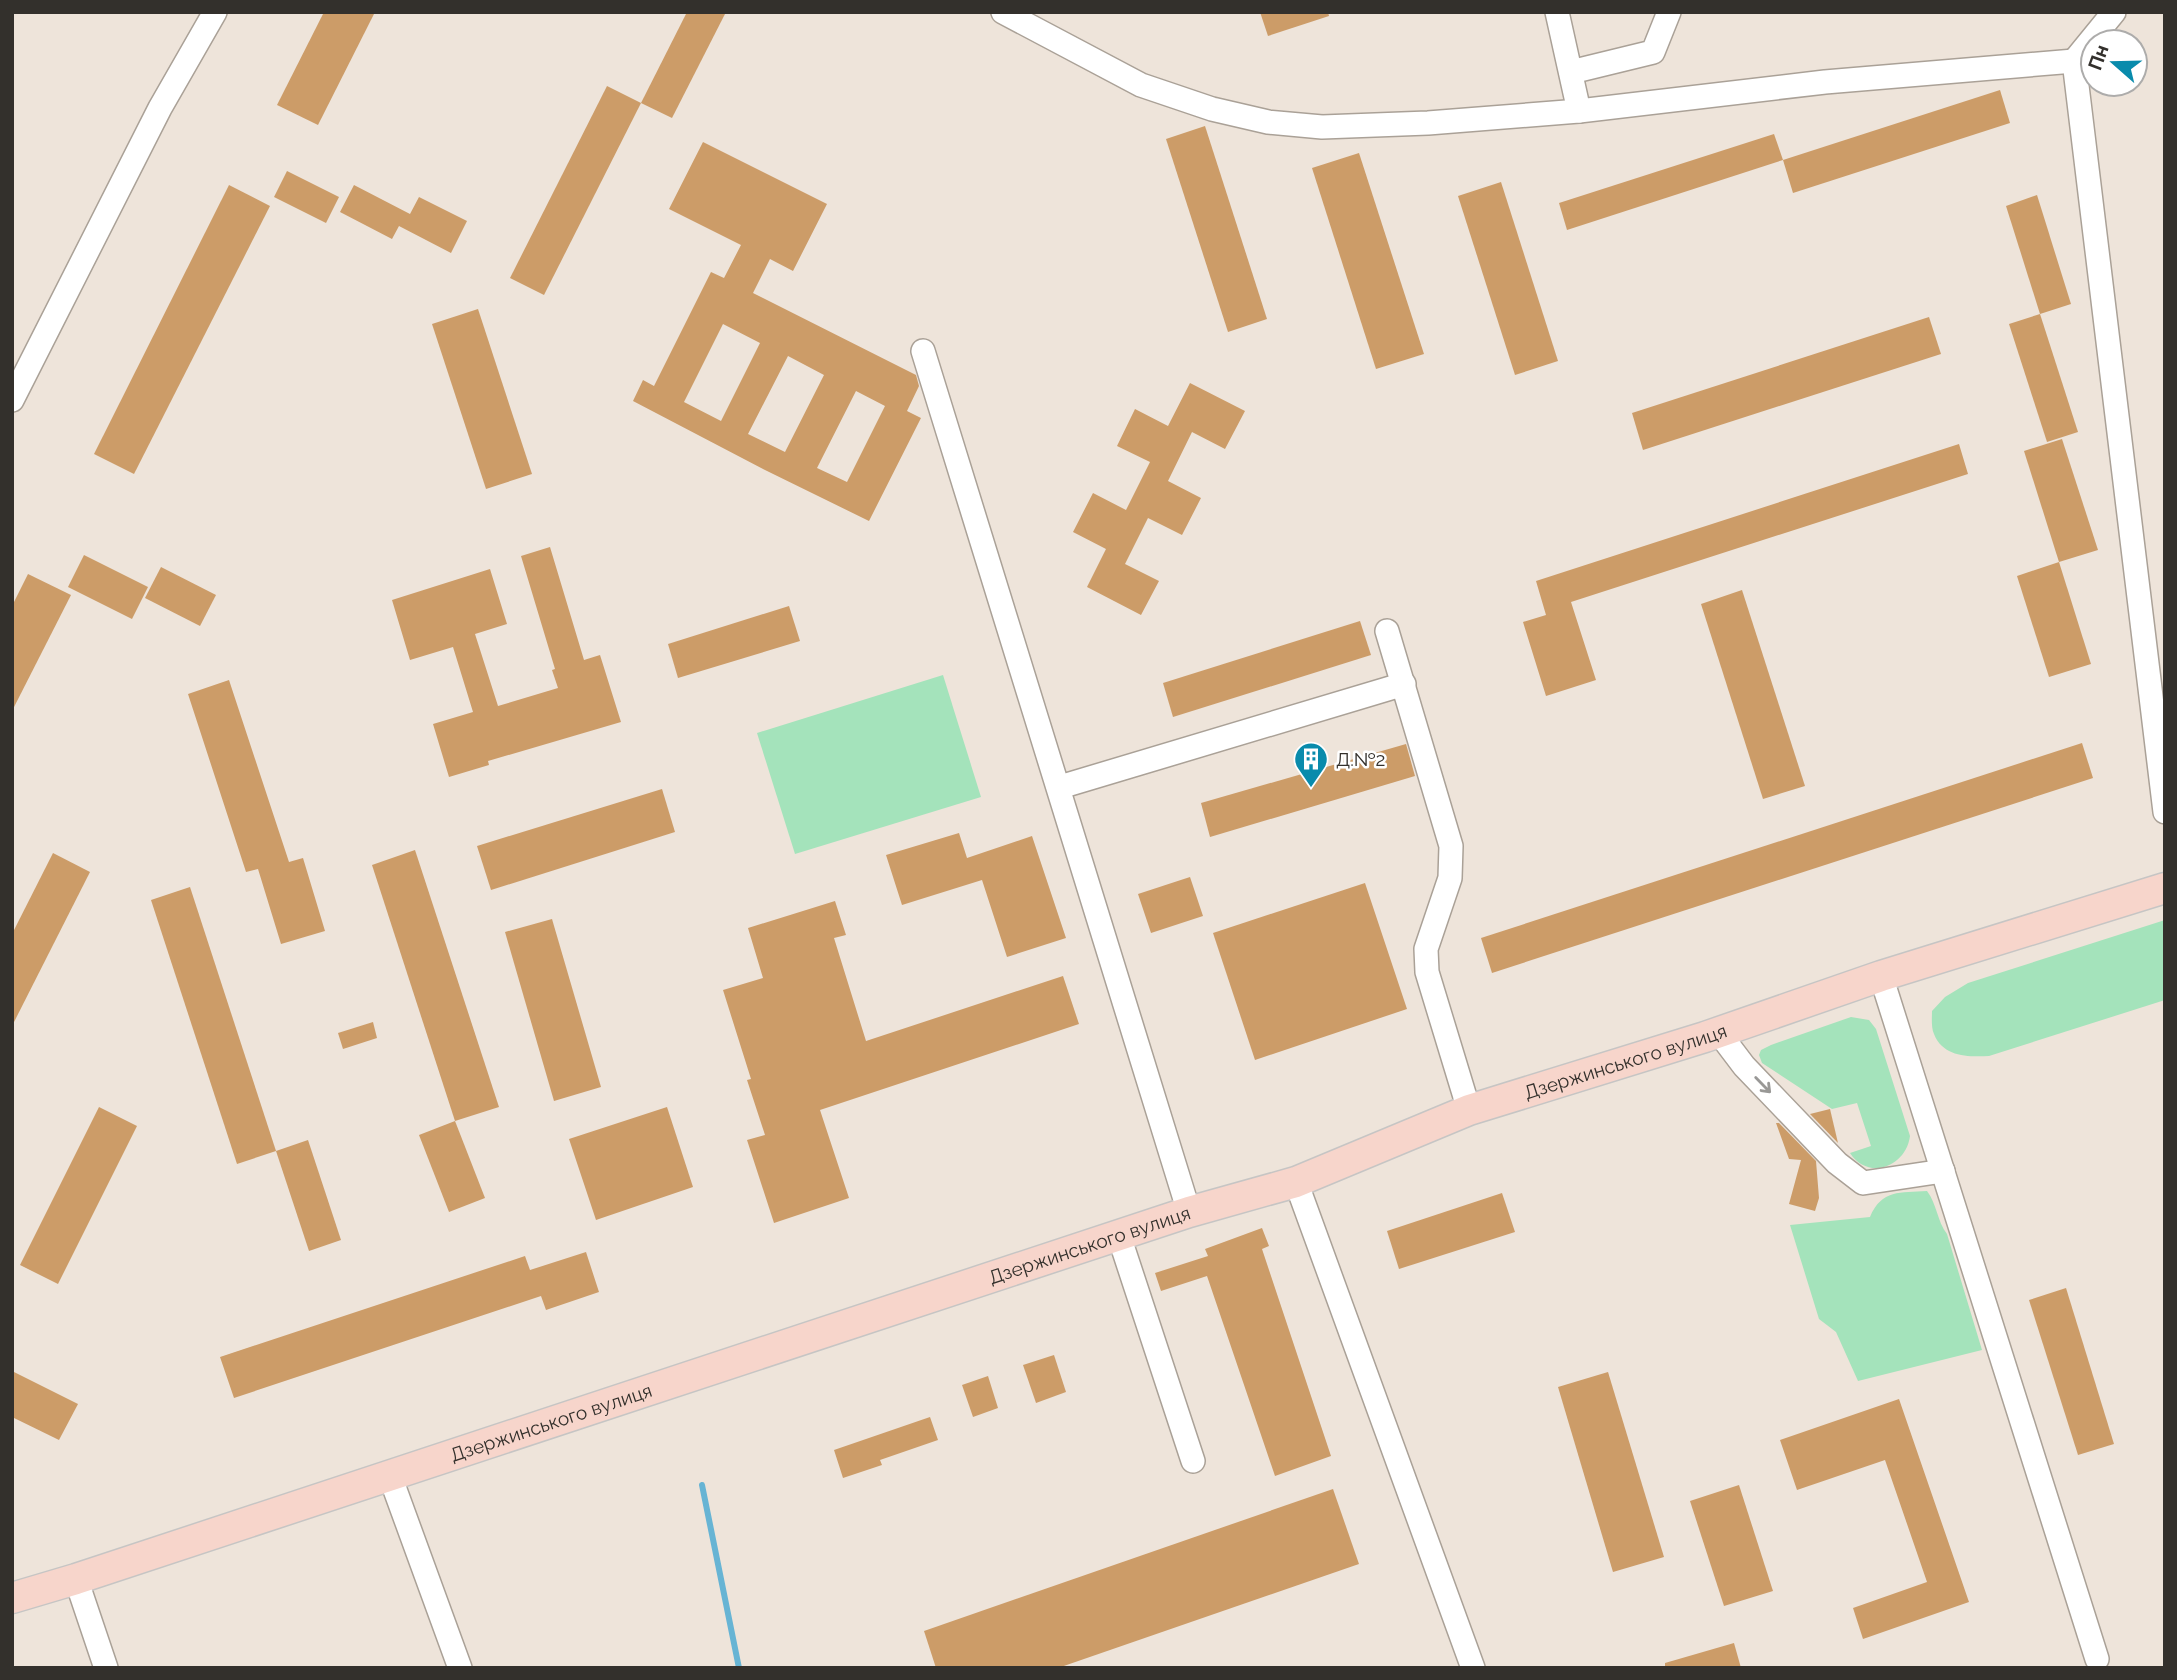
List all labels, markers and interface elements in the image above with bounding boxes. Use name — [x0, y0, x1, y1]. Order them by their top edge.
north arrow — [2079, 28, 2149, 98]
text: Пн — [2083, 42, 2113, 73]
building icon: Д.№2 — [1292, 740, 1330, 789]
place label: Д.№2 — [1336, 748, 1385, 770]
street label: Дзержинського вулиця — [1521, 1019, 1730, 1103]
one-way arrow — [1754, 1077, 1771, 1094]
street label: Дзержинського вулиця — [986, 1201, 1193, 1288]
street label: Дзержинського вулиця — [447, 1379, 655, 1466]

